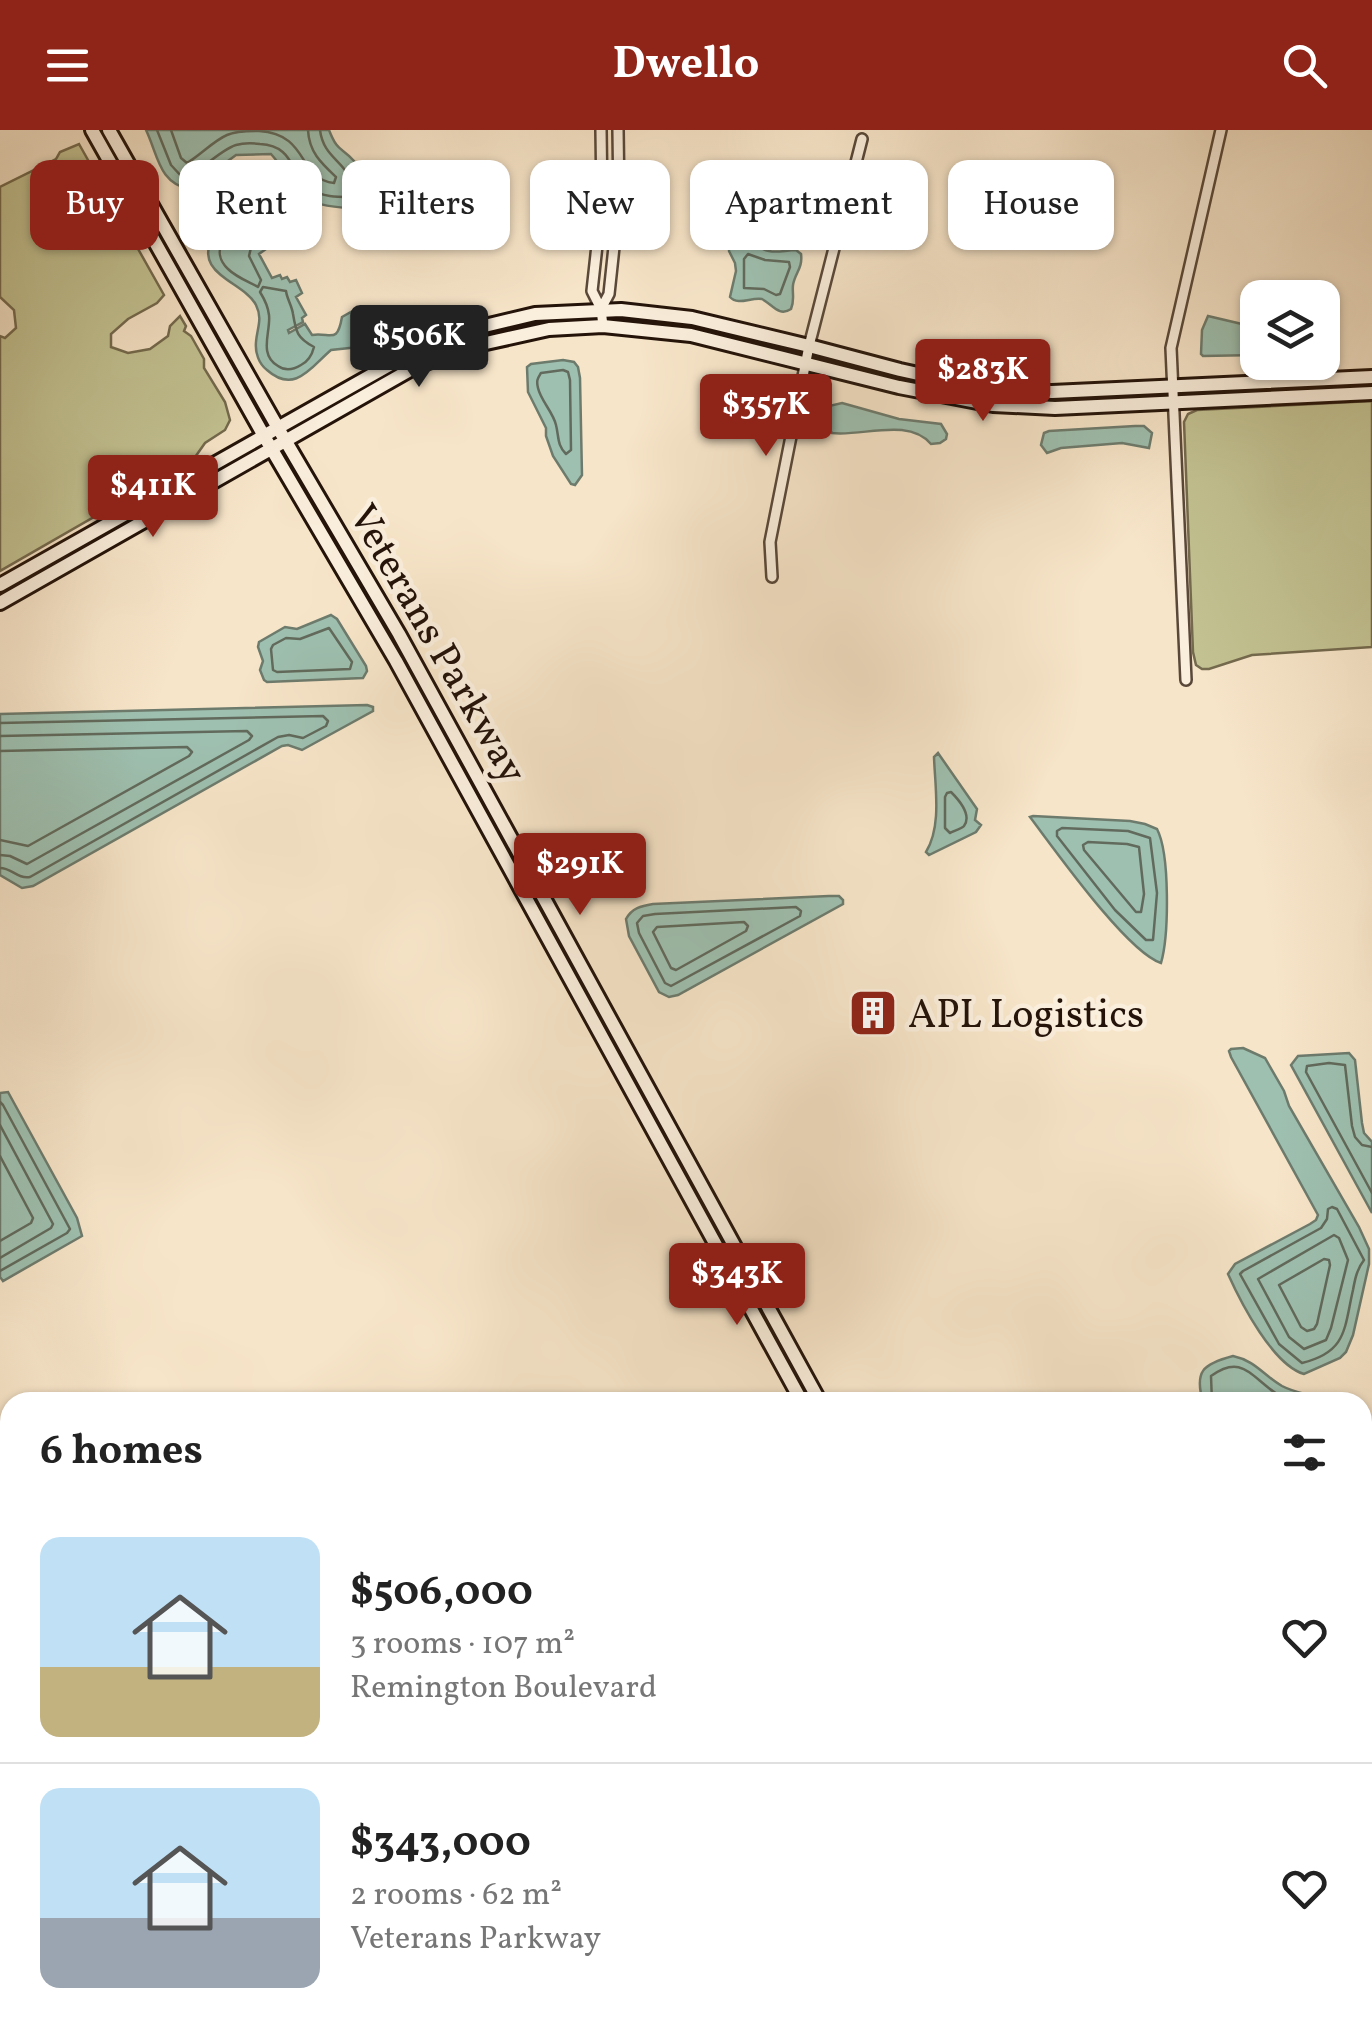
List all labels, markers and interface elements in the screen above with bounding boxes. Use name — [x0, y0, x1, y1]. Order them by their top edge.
text: Dwello — [612, 34, 760, 97]
icon: menu — [40, 38, 95, 93]
icon: search — [1277, 38, 1332, 93]
chip: Buy — [30, 160, 159, 250]
chip: Rent — [179, 160, 322, 250]
chip: Filters — [342, 160, 510, 250]
chip: New — [530, 160, 670, 250]
chip: Apartment — [690, 160, 928, 250]
chip: House — [948, 160, 1114, 250]
map controls — [1240, 280, 1340, 380]
button: layers — [1240, 280, 1340, 380]
pin: $506K — [349, 305, 489, 390]
text: $506K — [372, 315, 466, 359]
pin: $283K — [913, 339, 1053, 424]
text: $283K — [937, 349, 1029, 393]
pin: $357K — [696, 374, 836, 459]
text: $357K — [722, 384, 810, 428]
pin: $411K — [83, 455, 223, 540]
text: $411K — [110, 465, 196, 509]
street label: Veterans Parkway — [333, 495, 538, 795]
pin: $291K — [510, 833, 650, 918]
text: $291K — [536, 843, 624, 887]
building icon: APL Logistics — [847, 987, 899, 1039]
place label: APL Logistics — [908, 989, 1144, 1045]
pin: $343K — [667, 1243, 807, 1328]
text: $343K — [691, 1253, 783, 1297]
text: 6 homes — [40, 1423, 203, 1482]
icon: filters — [1277, 1425, 1332, 1480]
text: $506,000 — [350, 1564, 533, 1623]
icon: home — [120, 1577, 240, 1697]
icon: heart — [1277, 1610, 1332, 1665]
text: 3 rooms · 107 m² — [350, 1623, 575, 1667]
text: Remington Boulevard — [350, 1667, 657, 1711]
text: $343,000 — [350, 1815, 531, 1874]
icon: home — [120, 1828, 240, 1948]
icon: heart — [1277, 1861, 1332, 1916]
text: 2 rooms · 62 m² — [350, 1874, 562, 1918]
text: Veterans Parkway — [350, 1918, 601, 1962]

